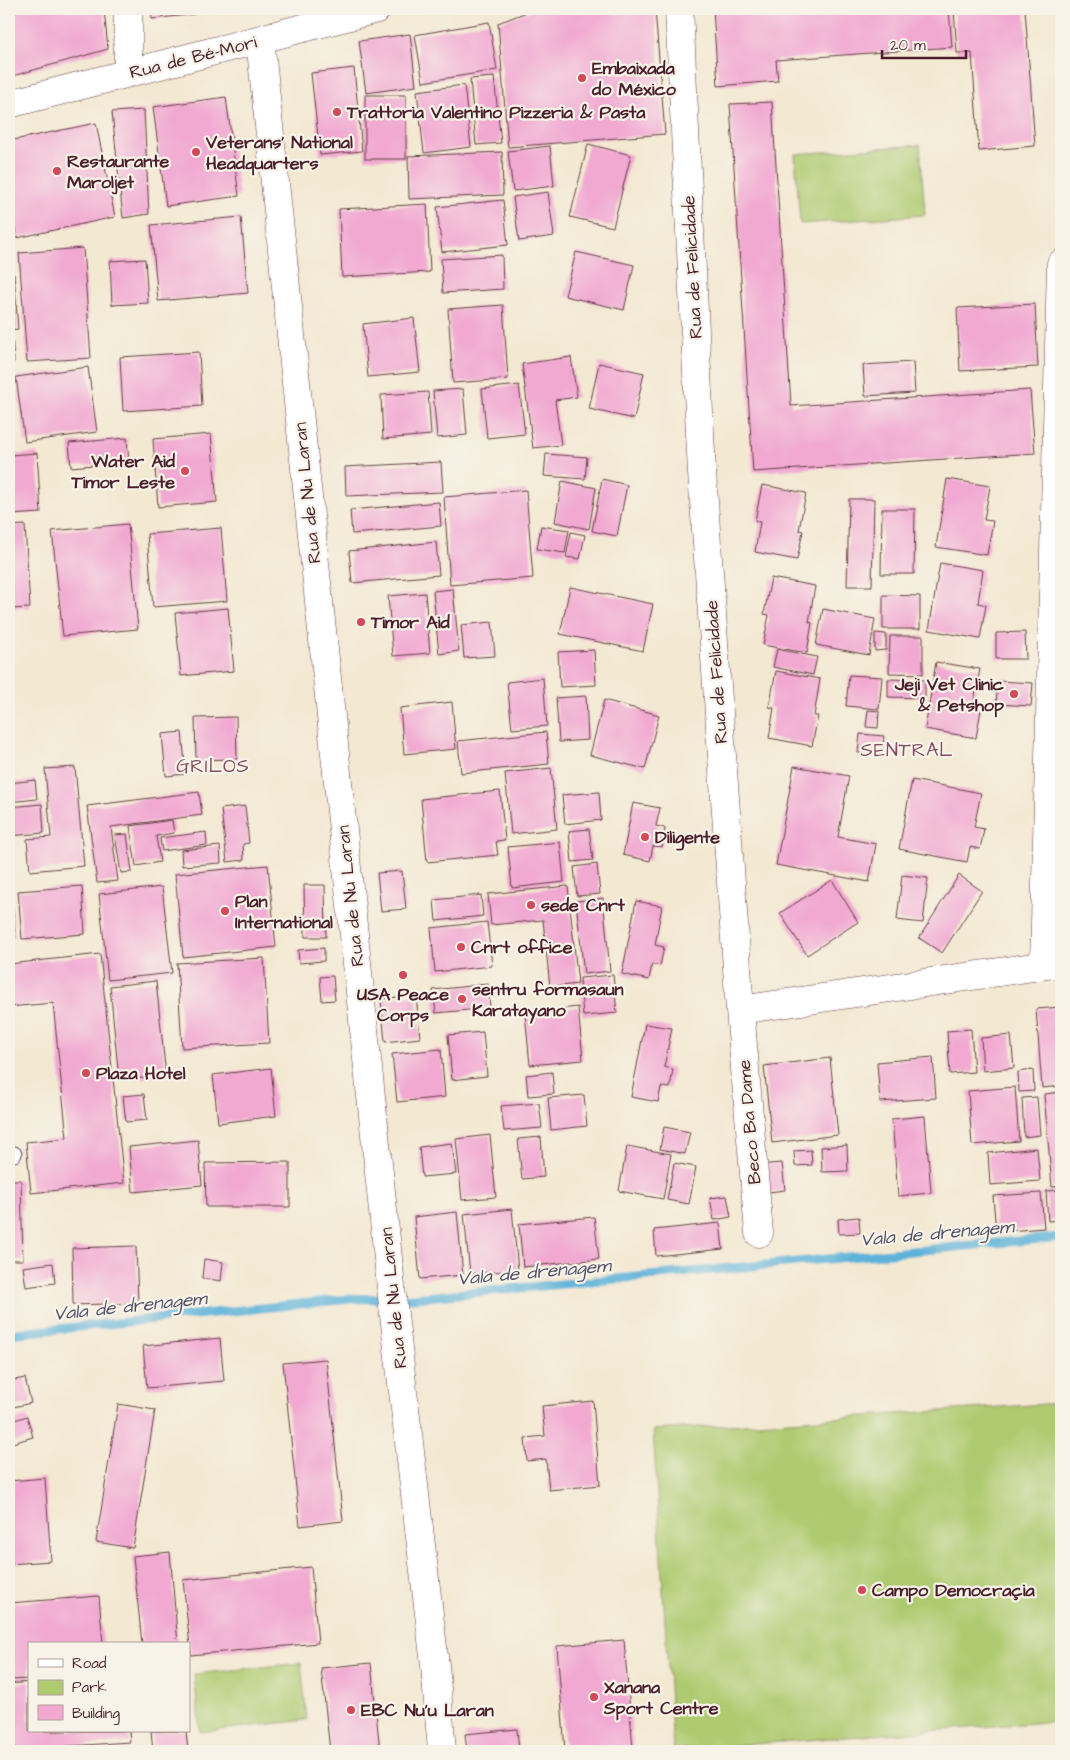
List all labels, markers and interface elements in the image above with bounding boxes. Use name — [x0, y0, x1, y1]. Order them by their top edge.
scale bar — [882, 28, 966, 60]
street label: Rua de Bé-Mori — [127, 30, 260, 85]
text: 20 m — [890, 35, 926, 56]
place label: Embaixada do México — [591, 56, 677, 102]
marker: Embaixada do México — [576, 72, 588, 84]
place label: Trattoria Valentino Pizzeria & Pasta — [346, 100, 646, 125]
marker: Trattoria Valentino Pizzeria & Pasta — [331, 106, 343, 118]
place label: Veterans' National Headquarters — [205, 130, 353, 176]
marker: Veterans' National Headquarters — [190, 146, 202, 158]
place label: Restaurante Maroljet — [67, 149, 170, 195]
marker: Restaurante Maroljet — [51, 165, 63, 177]
street label: Rua de Felicidade — [676, 194, 709, 339]
street label: Rua de Nu Laran — [288, 421, 327, 565]
place label: Water Aid Timor Leste — [71, 449, 176, 495]
marker: Water Aid Timor Leste — [179, 465, 191, 477]
street label: Rua de Felicidade — [699, 599, 734, 745]
place label: Timor Aid — [370, 610, 450, 635]
marker: Timor Aid — [355, 616, 367, 628]
place label: Jeji Vet Clinic & Petshop — [894, 672, 1005, 718]
marker: Jeji Vet Clinic & Petshop — [1008, 688, 1020, 700]
district label: SENTRAL — [860, 737, 954, 764]
district label: GRILOS — [176, 753, 250, 780]
street label: Rua de Nu Laran — [331, 824, 370, 968]
place label: Diligente — [655, 825, 720, 851]
marker: Diligente — [639, 831, 651, 843]
place label: Plan International — [235, 889, 333, 935]
place label: sede Cnrt — [541, 893, 626, 918]
marker: sede Cnrt — [525, 899, 537, 911]
marker: Plan International — [219, 905, 231, 917]
place label: Cnrt office — [471, 935, 573, 960]
marker: Cnrt office — [455, 941, 467, 953]
marker: USA Peace Corps — [397, 969, 409, 981]
place label: sentru formasaun Karatayano — [472, 977, 624, 1024]
place label: USA Peace Corps — [357, 982, 449, 1028]
marker: sentru formasaun Karatayano — [456, 993, 468, 1005]
street label: Beco Ba Dame — [732, 1058, 767, 1185]
place label: Plaza Hotel — [96, 1061, 186, 1086]
marker: Plaza Hotel — [80, 1067, 92, 1079]
water label: Vala de drenagem — [859, 1213, 1017, 1254]
street label: Rua de Nu Laran — [374, 1226, 413, 1370]
water label: Vala de drenagem — [456, 1252, 614, 1293]
water label: Vala de drenagem — [52, 1285, 210, 1328]
place label: Campo Democraçia — [872, 1578, 1035, 1603]
marker: Campo Democraçia — [856, 1584, 868, 1596]
legend — [28, 1642, 190, 1732]
text: Road — [72, 1653, 107, 1674]
place label: Xanana Sport Centre — [603, 1675, 719, 1721]
text: Park — [72, 1677, 107, 1698]
marker: Xanana Sport Centre — [588, 1691, 600, 1703]
place label: EBC Nu'u Laran — [361, 1698, 494, 1723]
text: Building — [72, 1703, 120, 1725]
marker: EBC Nu'u Laran — [345, 1704, 357, 1716]

